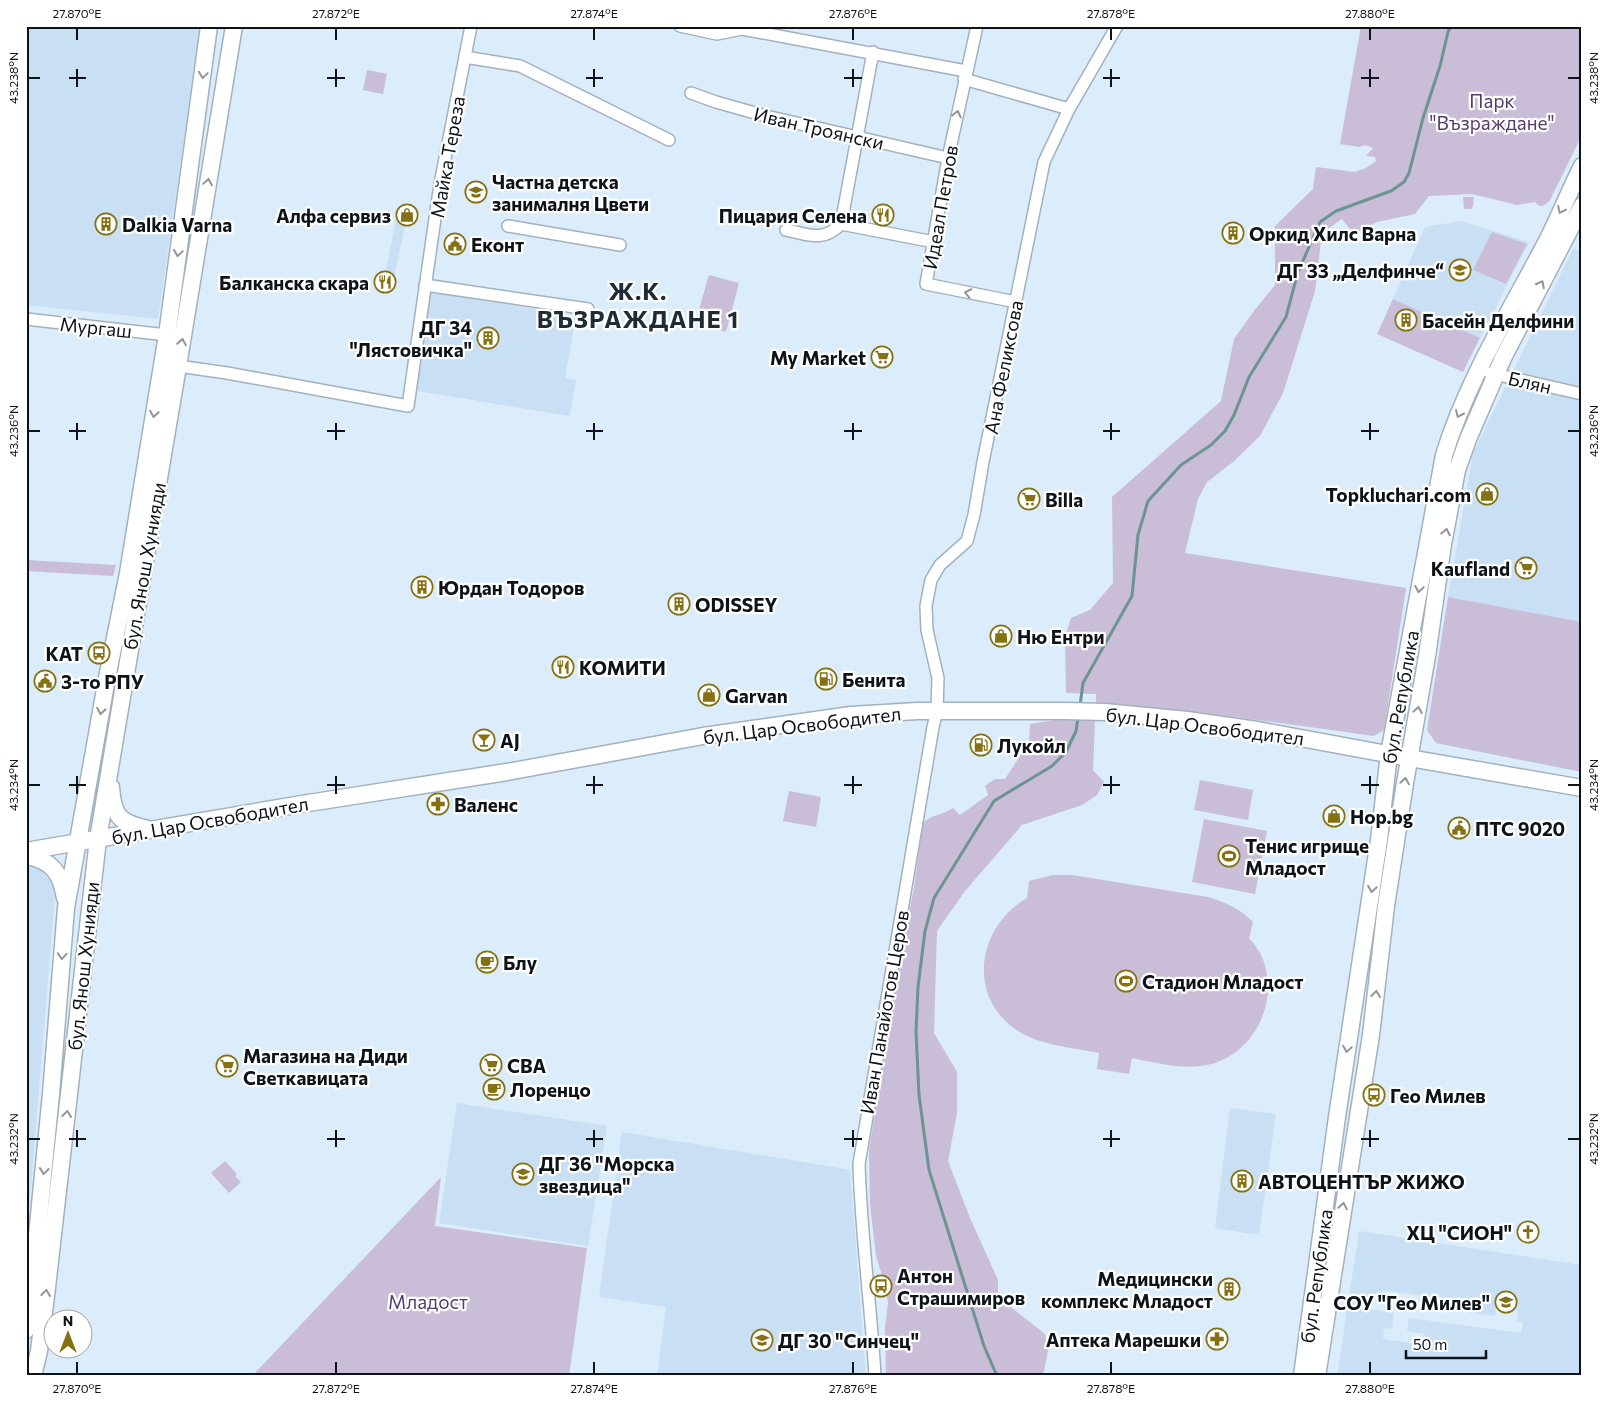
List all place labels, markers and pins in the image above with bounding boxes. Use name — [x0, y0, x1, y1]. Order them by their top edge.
place label: Частна детска занималня Цвети — [492, 170, 649, 215]
school or university icon: Частна детска занималня Цвети — [464, 180, 488, 204]
shop icon: Алфа сервиз — [395, 203, 419, 227]
restaurant icon: Пицария Селена — [871, 203, 895, 227]
place label: Алфа сервиз — [276, 204, 391, 227]
place label: Пицария Селена — [719, 204, 867, 227]
building icon: Dalkia Varna — [94, 212, 118, 236]
place label: Dalkia Varna — [122, 213, 232, 236]
building icon: Оркид Хилс Варна — [1221, 221, 1245, 245]
place label: Оркид Хилс Варна — [1249, 222, 1416, 245]
public building icon: Еконт — [443, 232, 467, 256]
place label: Еконт — [471, 233, 524, 256]
school or university icon: ДГ 33 „Делфинче“ — [1448, 258, 1472, 282]
place label: ДГ 33 „Делфинче“ — [1277, 259, 1444, 282]
restaurant icon: Балканска скара — [373, 270, 397, 294]
place label: Балканска скара — [219, 271, 369, 294]
building icon: Басейн Делфини — [1394, 308, 1418, 332]
place label: Басейн Делфини — [1422, 309, 1574, 332]
place label: ДГ 34 "Лястовичка" — [349, 316, 472, 361]
building icon: ДГ 34 "Лястовичка" — [476, 326, 500, 350]
supermarket icon: My Market — [870, 345, 894, 369]
place label: My Market — [770, 346, 866, 369]
shop icon: Topkluchari.com — [1475, 482, 1499, 506]
place label: Topkluchari.com — [1325, 483, 1471, 506]
supermarket icon: Billa — [1017, 487, 1041, 511]
place label: Billa — [1045, 488, 1083, 511]
supermarket icon: Kaufland — [1514, 556, 1538, 580]
place label: Kaufland — [1431, 557, 1510, 580]
building icon: Юрдан Тодоров — [410, 575, 434, 599]
place label: Юрдан Тодоров — [438, 576, 585, 599]
building icon: ODISSEY — [667, 592, 691, 616]
place label: ODISSEY — [695, 593, 778, 616]
shop icon: Ню Ентри — [989, 624, 1013, 648]
place label: Ню Ентри — [1017, 625, 1105, 648]
bus stop icon: КАТ — [87, 641, 111, 665]
place label: КАТ — [45, 642, 83, 665]
restaurant icon: КОМИТИ — [551, 655, 575, 679]
place label: КОМИТИ — [579, 656, 666, 679]
fuel station icon: Бенита — [814, 667, 838, 691]
place label: Бенита — [842, 668, 906, 691]
public building icon: 3-то РПУ — [33, 669, 57, 693]
place label: 3-то РПУ — [61, 670, 144, 693]
shop icon: Garvan — [697, 683, 721, 707]
place label: Garvan — [725, 684, 788, 707]
bar icon: AJ — [472, 728, 496, 752]
place label: AJ — [500, 729, 520, 752]
fuel station icon: Лукойл — [969, 733, 993, 757]
place label: Лукойл — [997, 734, 1066, 757]
pharmacy icon: Валенс — [426, 792, 450, 816]
place label: Валенс — [454, 793, 518, 816]
shop icon: Hop.bg — [1322, 804, 1346, 828]
place label: Hop.bg — [1350, 805, 1414, 828]
public building icon: ПТС 9020 — [1447, 816, 1471, 840]
place label: ПТС 9020 — [1475, 817, 1565, 840]
place label: Тенис игрище Младост — [1245, 834, 1369, 879]
sports icon: Тенис игрище Младост — [1217, 844, 1241, 868]
cafe icon: Блу — [475, 950, 499, 974]
place label: Блу — [503, 951, 538, 974]
sports icon: Стадион Младост — [1114, 969, 1138, 993]
place label: Стадион Младост — [1142, 970, 1303, 993]
place label: Магазина на Диди Светкавицата — [243, 1044, 408, 1089]
supermarket icon: CBA — [479, 1053, 503, 1077]
supermarket icon: Магазина на Диди Светкавицата — [215, 1054, 239, 1078]
place label: CBA — [507, 1054, 546, 1077]
cafe icon: Лоренцо — [482, 1077, 506, 1101]
place label: Лоренцо — [510, 1078, 591, 1101]
bus stop icon: Гео Милев — [1362, 1083, 1386, 1107]
place label: Гео Милев — [1390, 1084, 1486, 1107]
place label: ДГ 36 "Морска звездица" — [539, 1152, 674, 1197]
school or university icon: ДГ 36 "Морска звездица" — [511, 1162, 535, 1186]
building icon: АВТОЦЕНТЪР ЖИЖО — [1230, 1169, 1254, 1193]
place label: АВТОЦЕНТЪР ЖИЖО — [1258, 1170, 1465, 1193]
church icon: ХЦ "СИОН" — [1516, 1220, 1540, 1244]
place label: ХЦ "СИОН" — [1407, 1221, 1512, 1244]
place label: Антон Страшимиров — [897, 1264, 1025, 1309]
place label: Медицински комплекс Младост — [1041, 1267, 1213, 1312]
bus stop icon: Антон Страшимиров — [869, 1274, 893, 1298]
building icon: Медицински комплекс Младост — [1217, 1277, 1241, 1301]
school or university icon: СОУ "Гео Милев" — [1494, 1290, 1518, 1314]
place label: СОУ "Гео Милев" — [1333, 1291, 1490, 1314]
pharmacy icon: Аптека Марешки — [1205, 1327, 1229, 1351]
school or university icon: ДГ 30 "Синчец" — [750, 1328, 774, 1352]
place label: Аптека Марешки — [1046, 1328, 1201, 1351]
place label: ДГ 30 "Синчец" — [778, 1329, 919, 1352]

